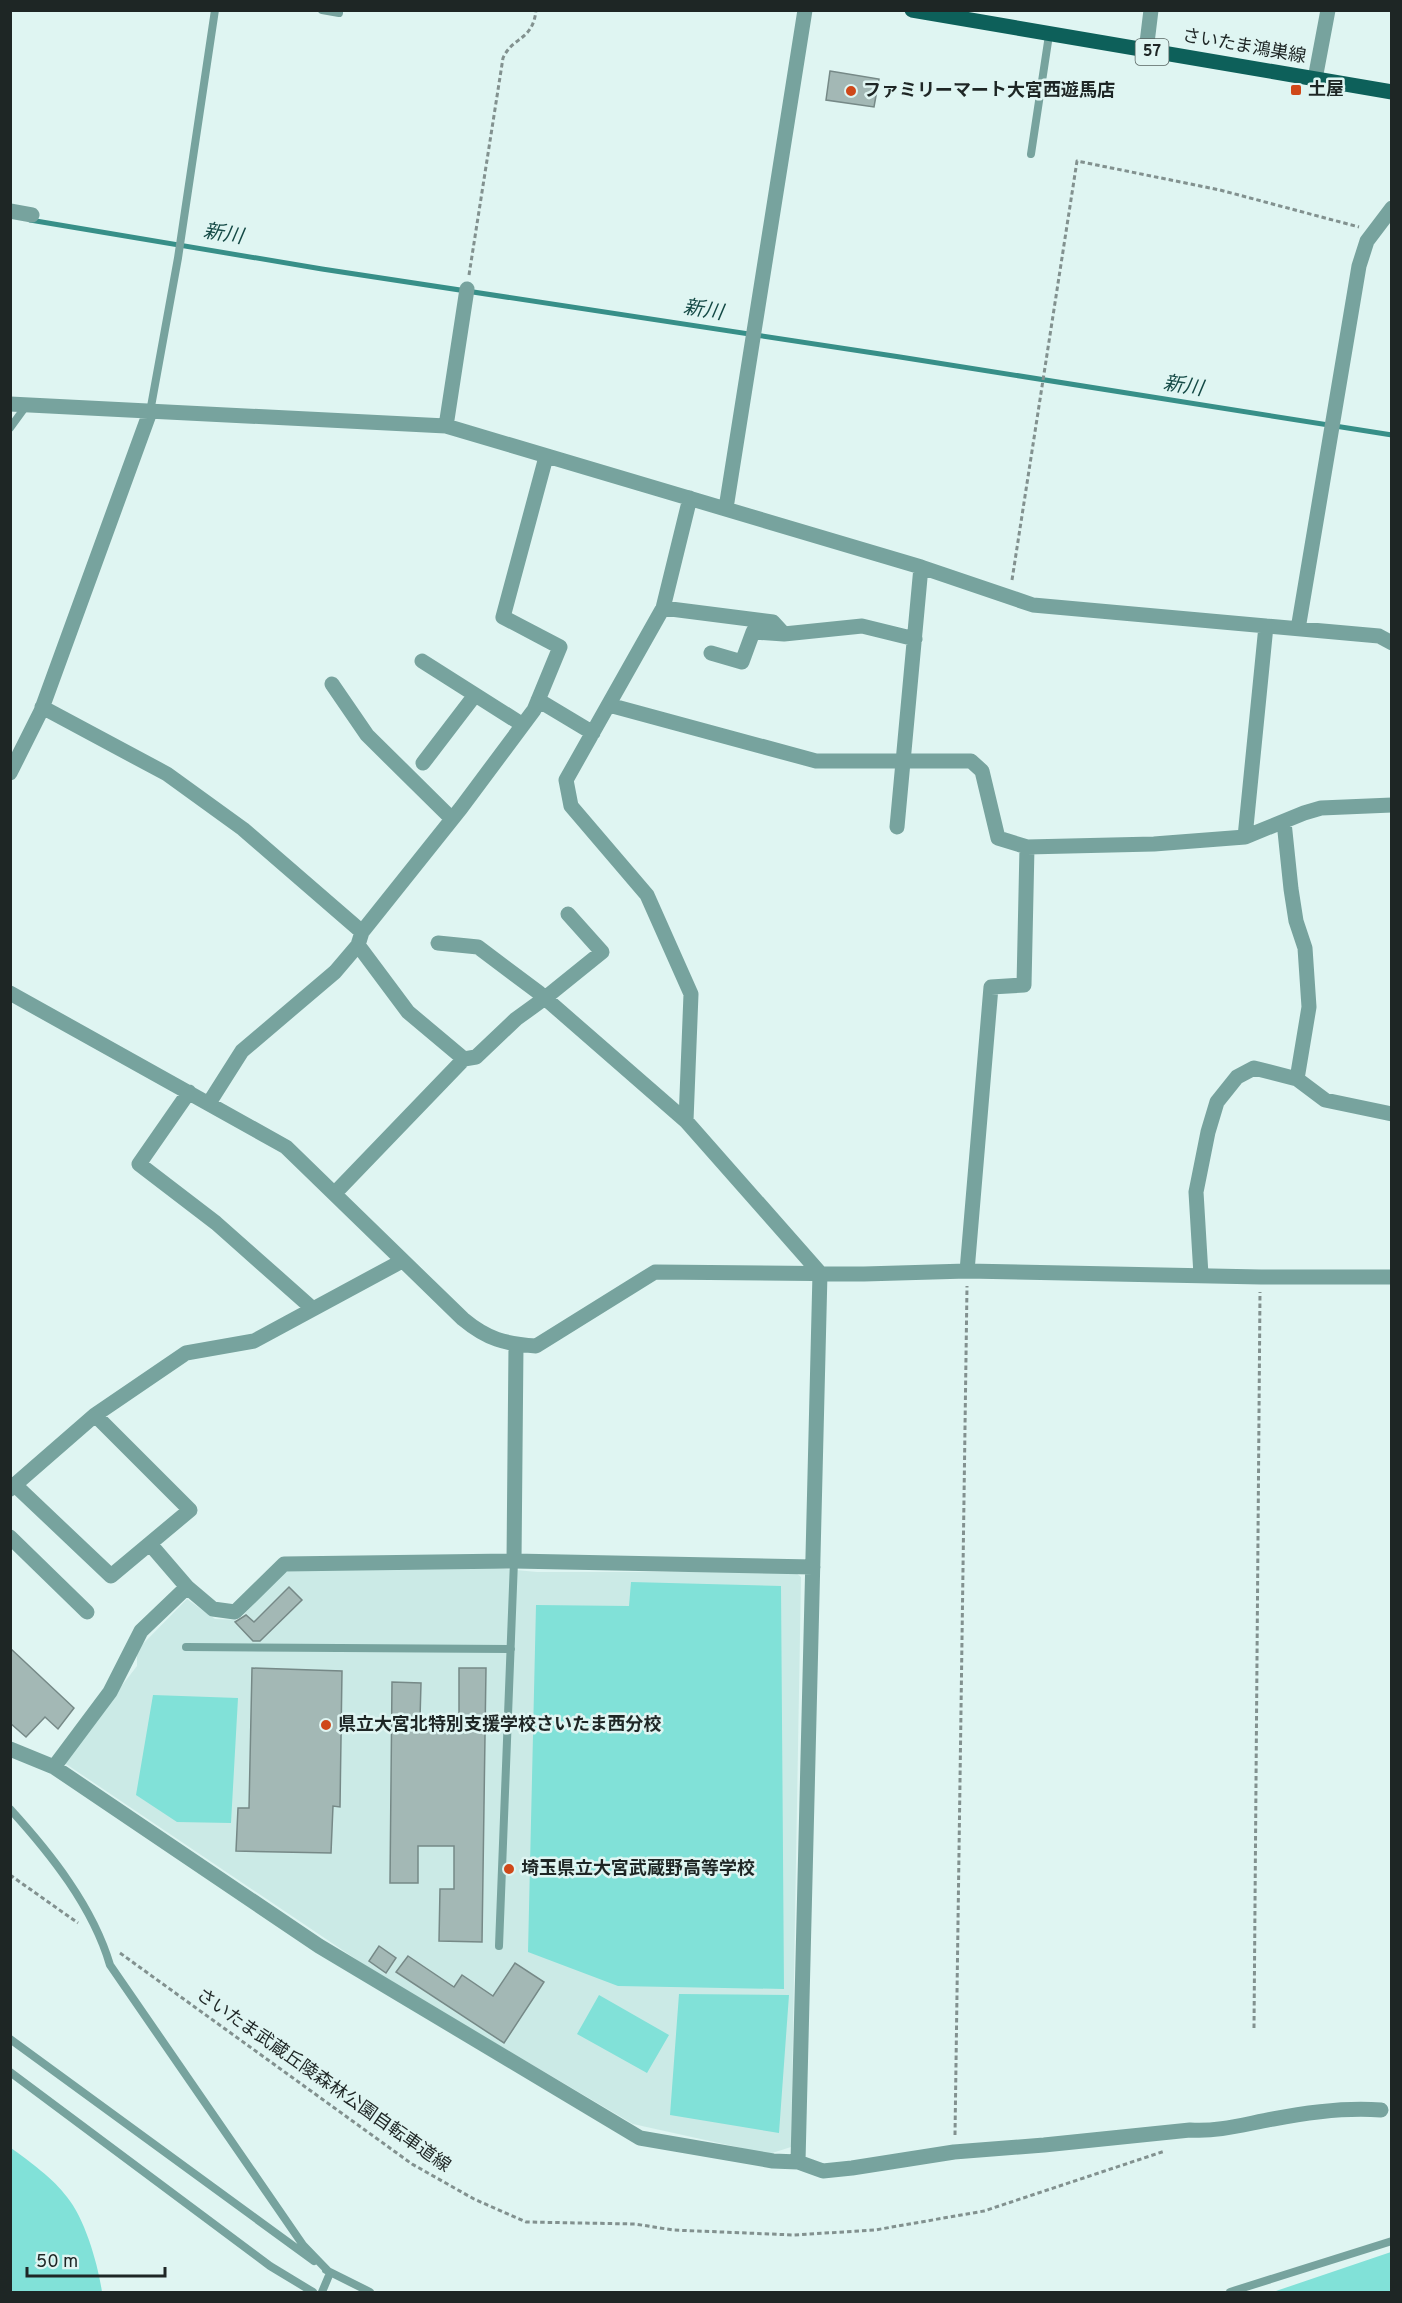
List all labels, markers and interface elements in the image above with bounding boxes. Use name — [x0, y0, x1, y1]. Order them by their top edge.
street label: さいたま鴻巣線 — [1180, 25, 1308, 69]
road number: 57 — [1136, 39, 1168, 65]
place label: 土屋 — [1308, 79, 1344, 102]
place label: ファミリーマート大宮西遊馬店 — [863, 80, 1115, 103]
marker: 土屋 — [1289, 83, 1303, 97]
marker: ファミリーマート大宮西遊馬店 — [844, 84, 858, 98]
water label: 新川 — [201, 219, 247, 251]
water label: 新川 — [681, 295, 727, 327]
water label: 新川 — [1161, 371, 1207, 403]
place label: 県立大宮北特別支援学校さいたま西分校 — [338, 1714, 661, 1737]
marker: 県立大宮北特別支援学校さいたま西分校 — [319, 1718, 333, 1732]
place label: 埼玉県立大宮武蔵野高等学校 — [521, 1858, 755, 1881]
marker: 埼玉県立大宮武蔵野高等学校 — [502, 1862, 516, 1876]
street label: さいたま武蔵丘陵森林公園自転車道線 — [191, 1984, 455, 2178]
scale bar — [27, 2240, 165, 2278]
text: 50 m — [36, 2251, 78, 2274]

